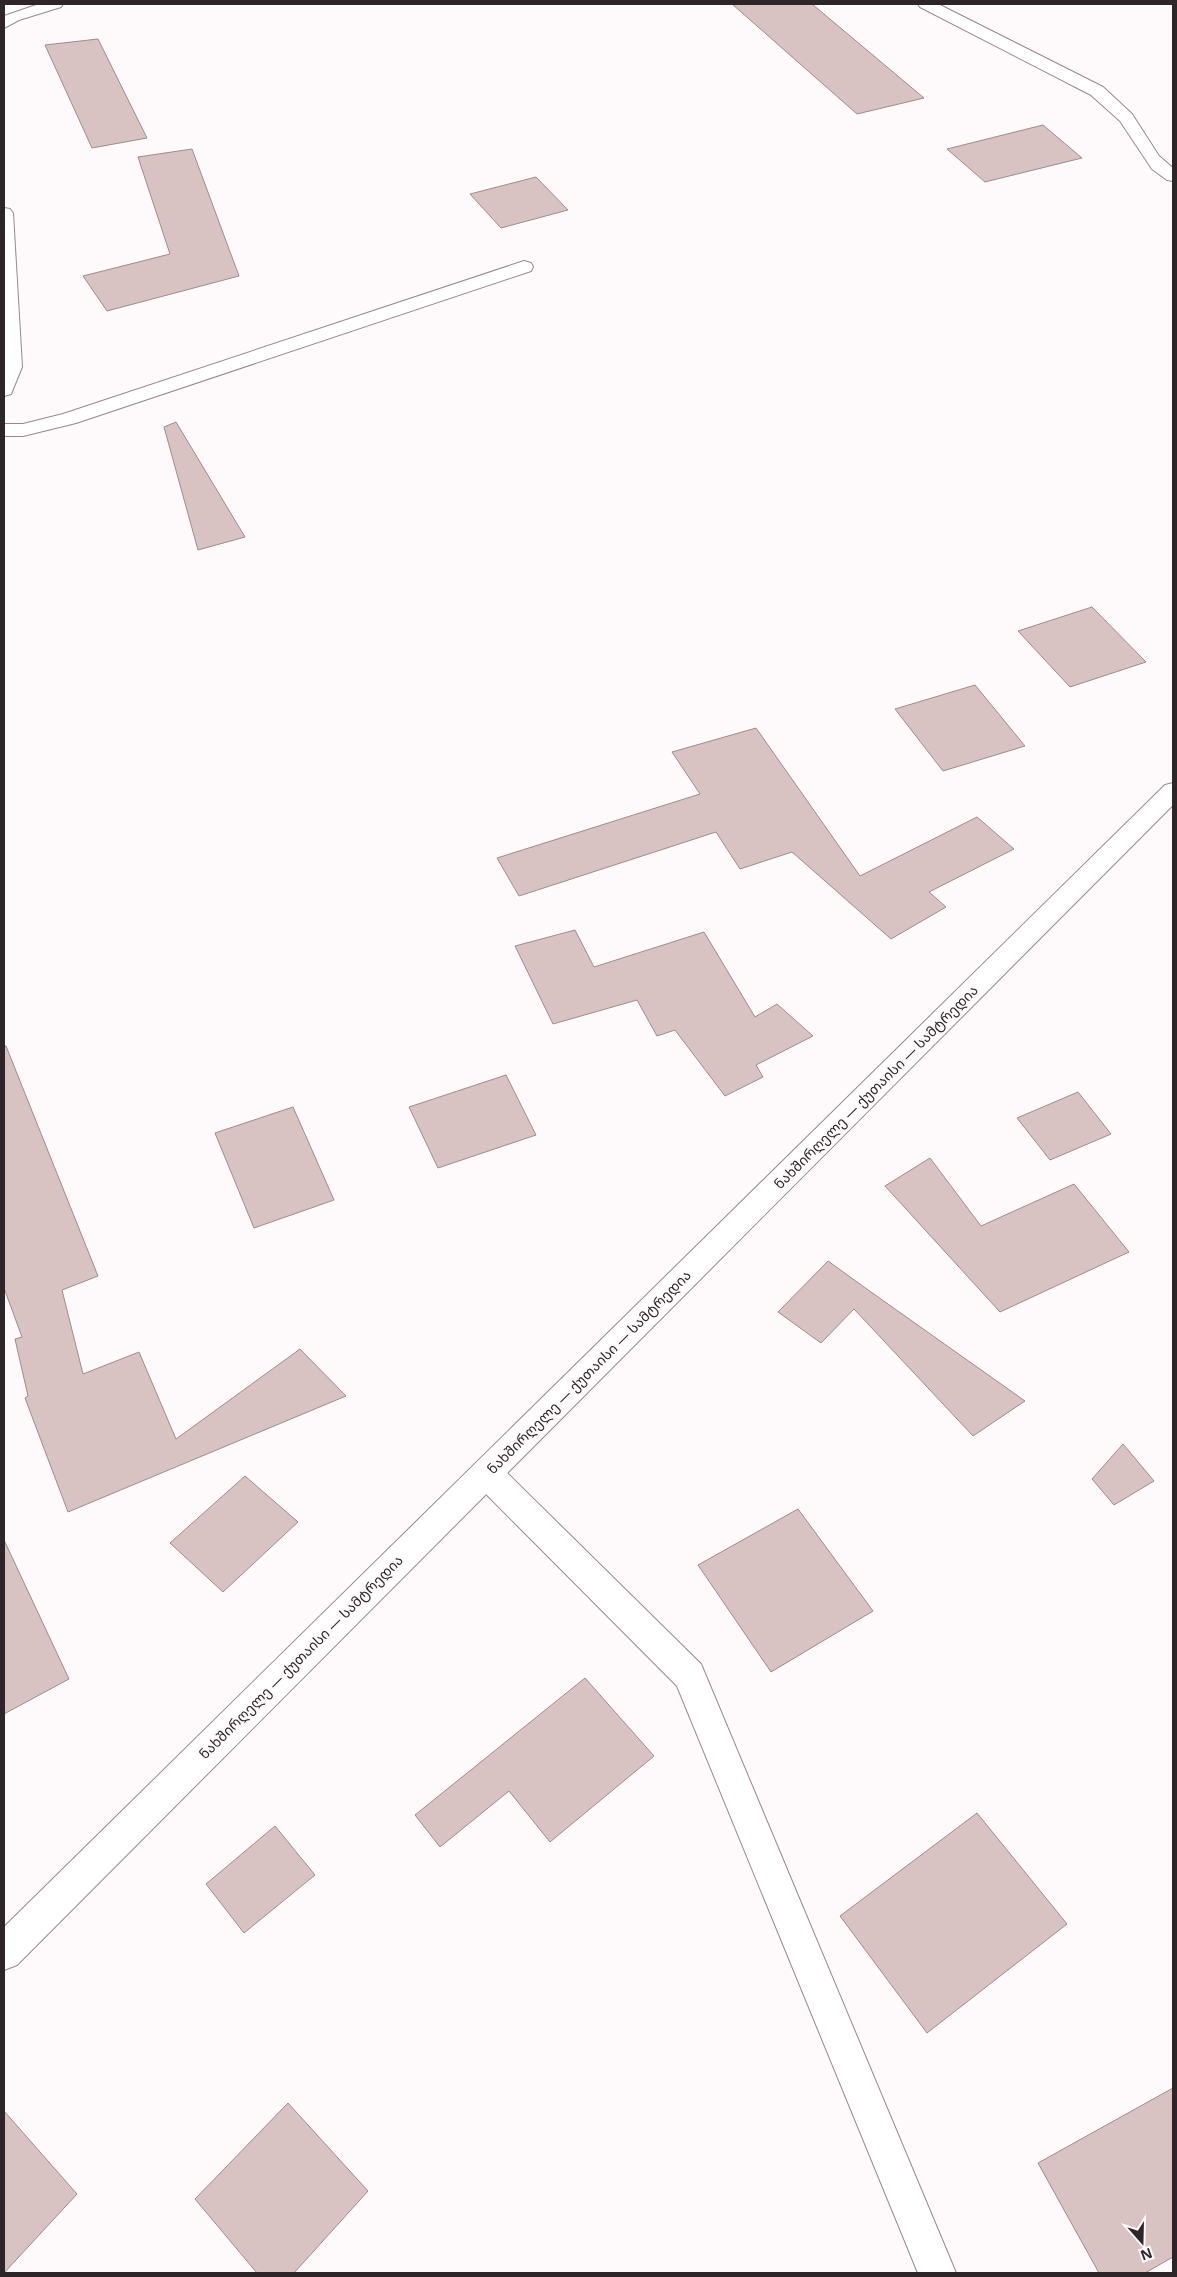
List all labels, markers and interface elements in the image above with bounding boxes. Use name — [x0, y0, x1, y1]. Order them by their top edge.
street label: ნახშირღელე — ქუთაისი — სამტრედია — [769, 980, 982, 1193]
street label: ნახშირღელე — ქუთაისი — სამტრედია — [482, 1265, 695, 1478]
street label: ნახშირღელე — ქუთაისი — სამტრედია — [194, 1550, 407, 1763]
north arrow — [1117, 2217, 1167, 2267]
text: N — [1138, 2244, 1155, 2266]

